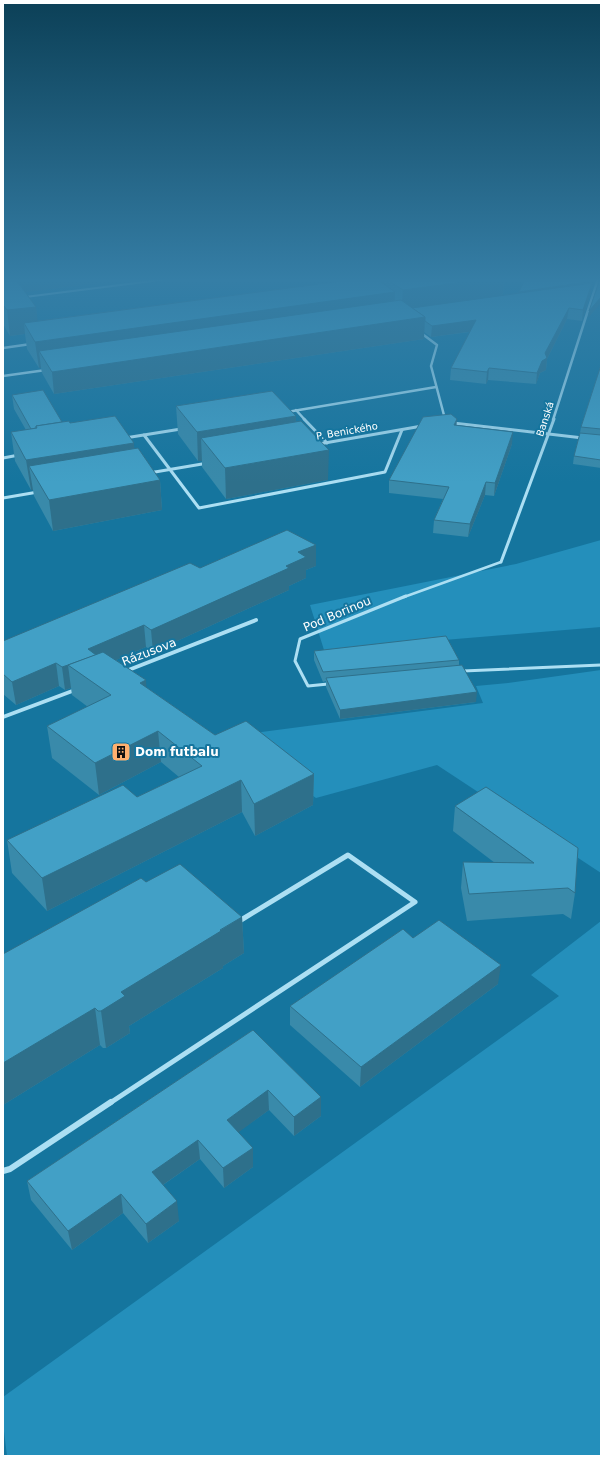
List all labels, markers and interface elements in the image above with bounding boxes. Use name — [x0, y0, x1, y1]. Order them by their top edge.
street label: Banská — [534, 400, 556, 438]
street label: P. Benického — [315, 420, 379, 442]
street label: Pod Borinou — [301, 593, 373, 635]
street label: Rázusova — [120, 635, 178, 669]
building icon: Dom futbalu — [110, 741, 132, 763]
place label: Dom futbalu — [135, 745, 219, 759]

